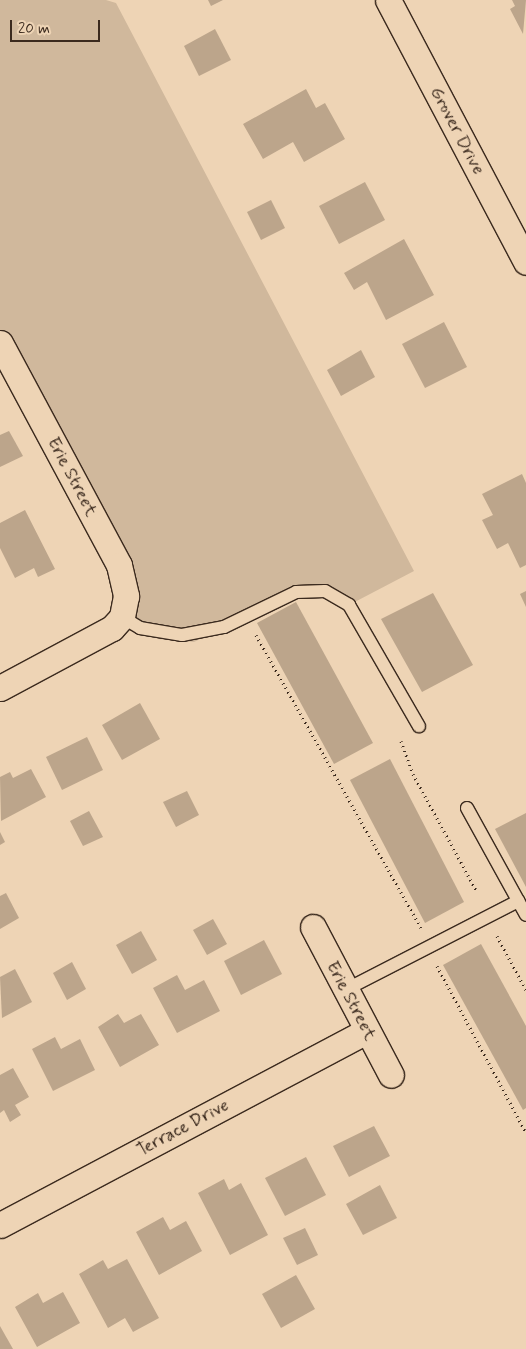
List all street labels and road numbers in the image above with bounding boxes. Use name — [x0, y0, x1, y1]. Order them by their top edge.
street label: Grover Drive — [425, 84, 489, 178]
street label: Erie Street — [42, 434, 102, 520]
street label: Erie Street — [321, 958, 381, 1044]
street label: Terrace Drive — [134, 1095, 232, 1161]

